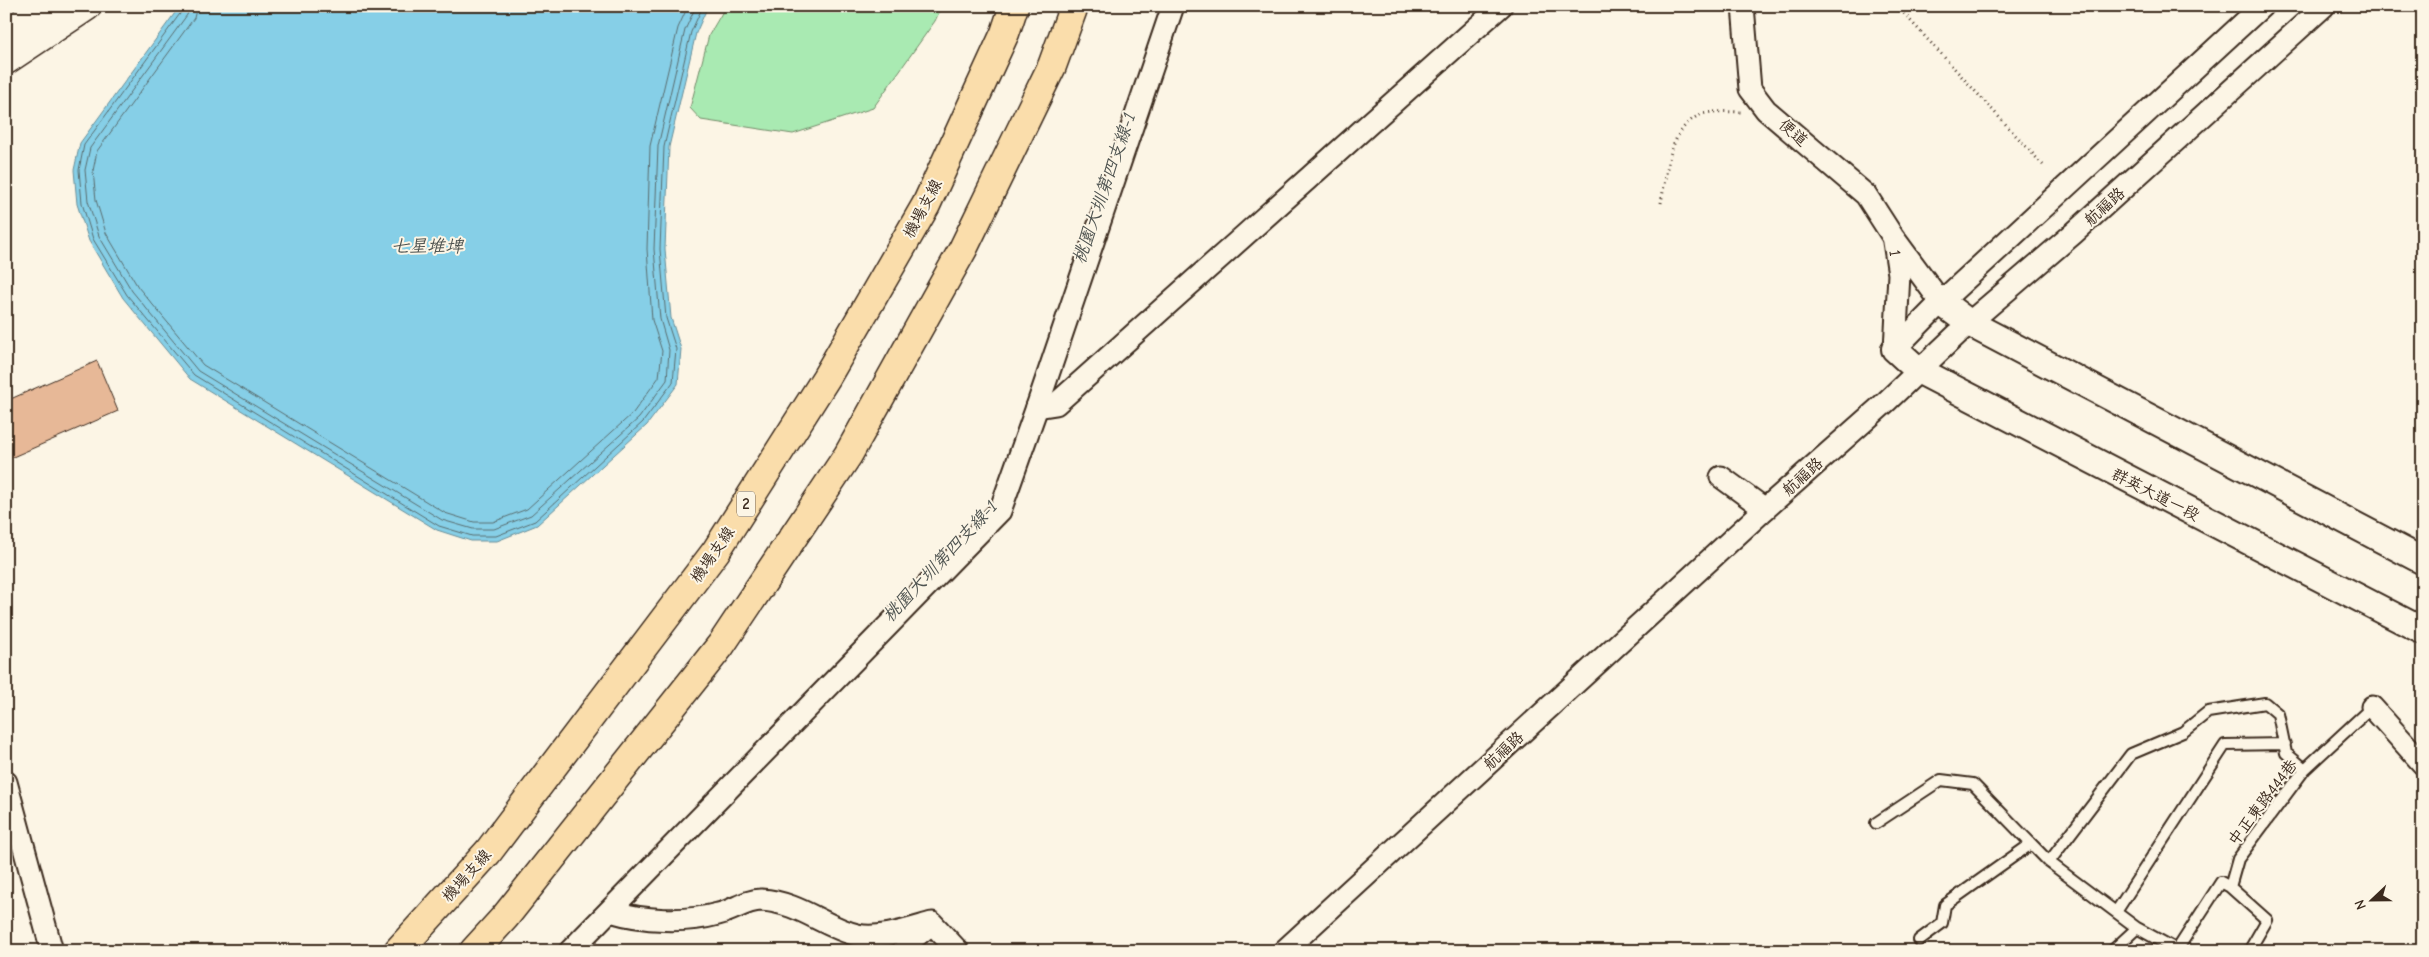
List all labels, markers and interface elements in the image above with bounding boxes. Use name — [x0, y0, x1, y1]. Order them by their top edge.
water label: 桃園大圳第四支線-1 — [1069, 110, 1140, 267]
street label: 便道 — [1775, 115, 1811, 150]
street label: 機場支線 — [900, 176, 946, 241]
street label: 航福路 — [2081, 184, 2129, 229]
water label: 七星堆埤 — [391, 236, 465, 257]
street label: 1 — [1885, 248, 1904, 258]
street label: 航福路 — [1779, 454, 1827, 499]
street label: 群英大道一段 — [2109, 465, 2202, 525]
road number: 2 — [737, 492, 755, 516]
water label: 桃園大圳第四支線-1 — [879, 496, 1002, 626]
street label: 機場支線 — [687, 523, 739, 586]
street label: 航福路 — [1480, 728, 1527, 774]
street label: 中正東路444巷 — [2225, 756, 2301, 849]
street label: 機場支線 — [439, 846, 495, 905]
north arrow — [2346, 874, 2396, 924]
text: N — [2351, 897, 2370, 912]

